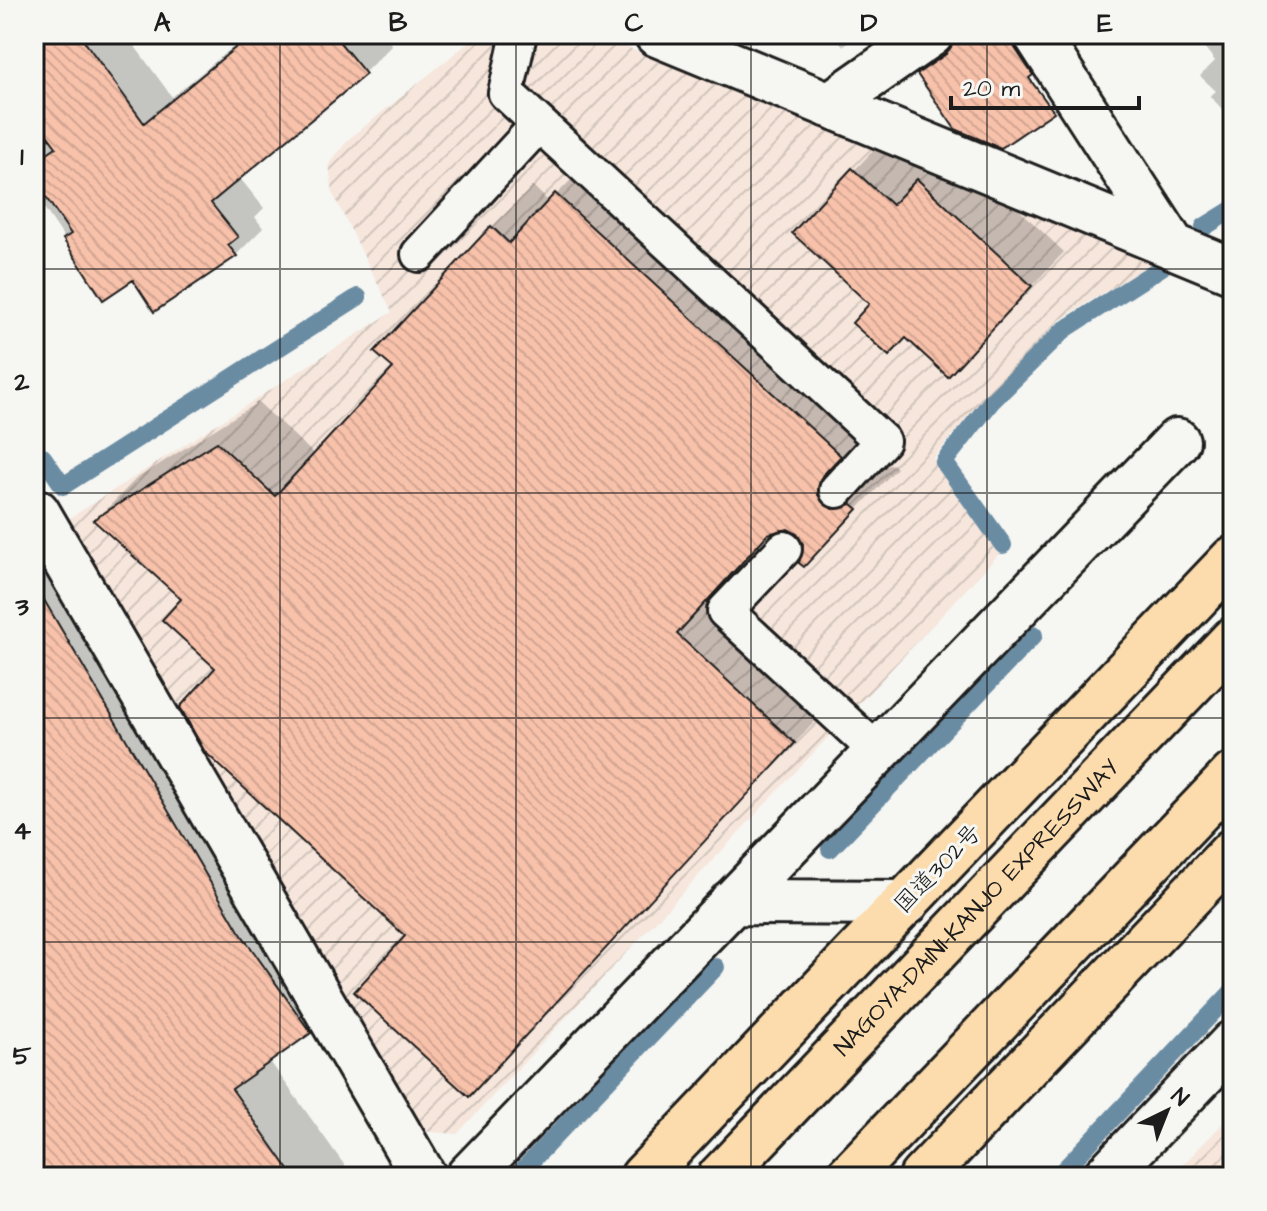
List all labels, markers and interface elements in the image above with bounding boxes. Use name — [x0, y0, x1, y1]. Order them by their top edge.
text: A — [154, 5, 171, 41]
text: B — [389, 5, 408, 41]
text: C — [625, 5, 644, 41]
text: D — [861, 5, 878, 41]
text: E — [1097, 5, 1113, 41]
scale bar — [951, 60, 1139, 110]
text: 20 m — [963, 72, 1020, 106]
text: 1 — [20, 139, 24, 175]
text: 2 — [14, 364, 30, 400]
text: 3 — [14, 589, 29, 625]
street label: NAGOYA-DAINI-KANJO EXPRESSWAY — [827, 752, 1127, 1064]
text: 4 — [13, 813, 31, 849]
street label: 国道302号 — [886, 817, 990, 921]
text: 5 — [13, 1038, 32, 1074]
north arrow — [1127, 1071, 1207, 1151]
text: N — [1164, 1081, 1195, 1114]

